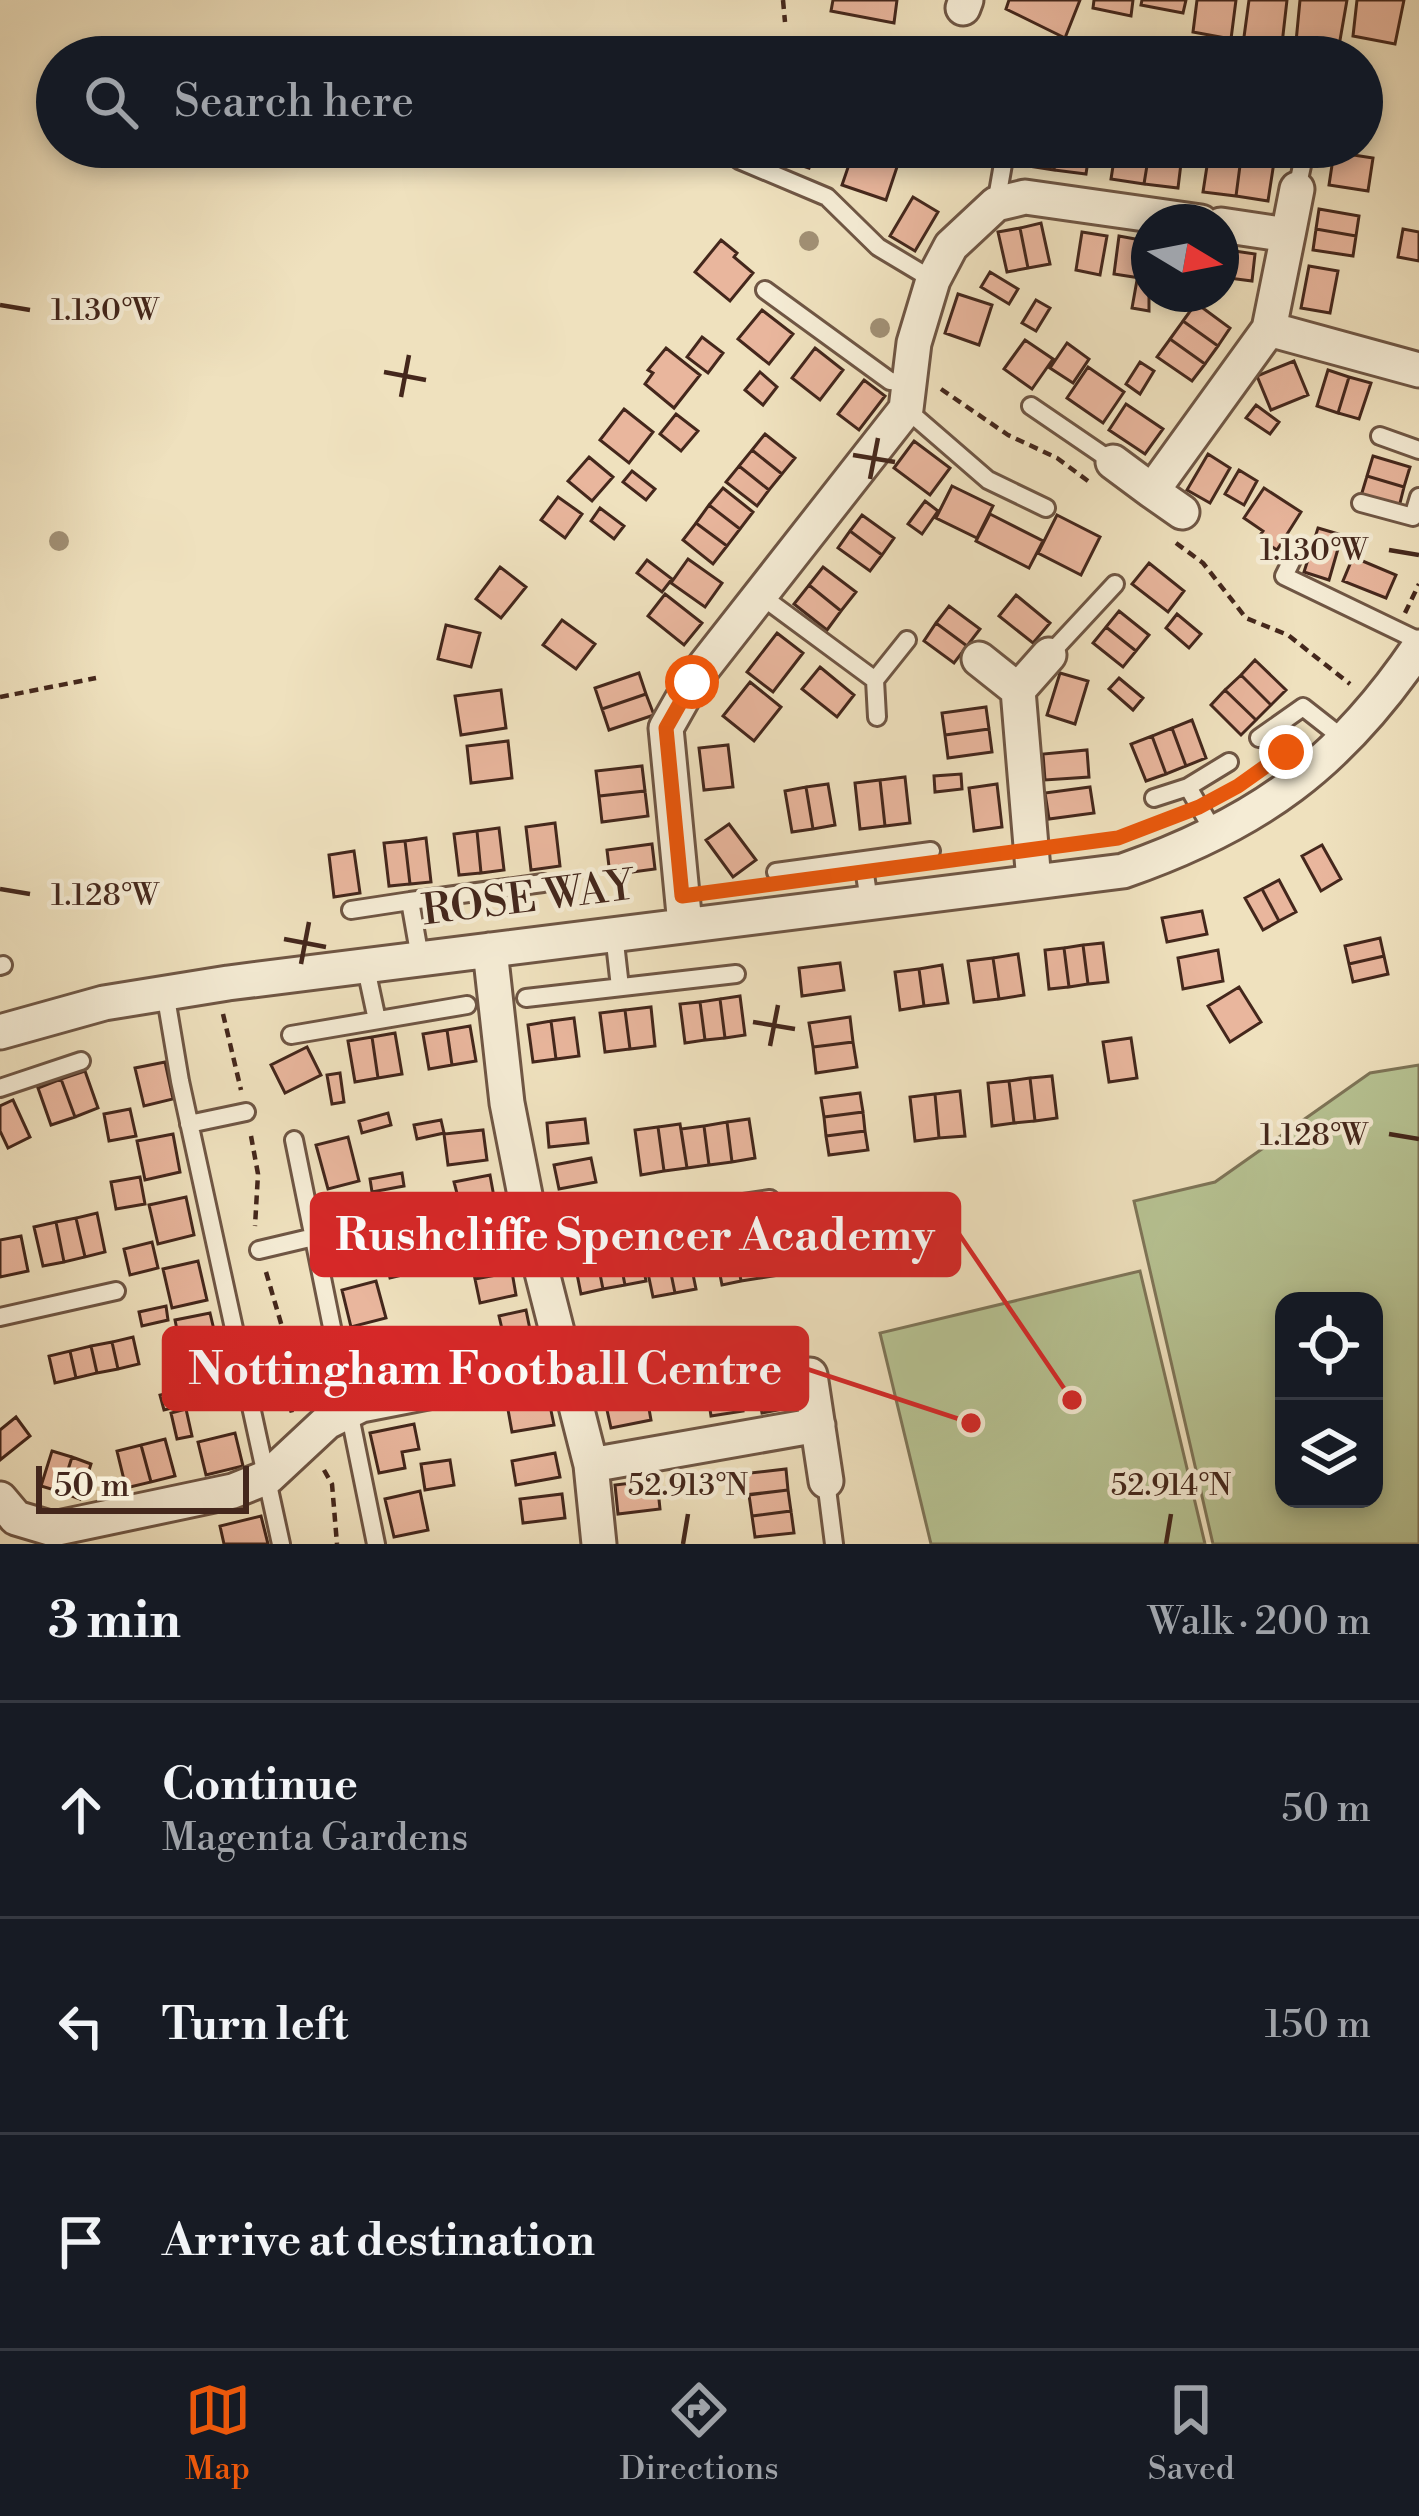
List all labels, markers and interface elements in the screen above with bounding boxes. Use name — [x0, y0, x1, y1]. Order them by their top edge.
search box — [36, 36, 1383, 168]
icon: search — [78, 69, 144, 135]
text: Search here — [174, 74, 414, 131]
north arrow — [1131, 204, 1239, 312]
text: 1.130°W — [51, 292, 160, 330]
text: 1.130°W — [1260, 532, 1369, 570]
route start — [665, 655, 719, 709]
route end — [1259, 725, 1313, 779]
street label: ROSE WAY — [419, 859, 639, 938]
text: 1.128°W — [51, 877, 160, 915]
text: 1.128°W — [1260, 1117, 1369, 1155]
callout: Rushcliffe Spencer Academy — [312, 1194, 959, 1275]
text: Rushcliffe Spencer Academy — [335, 1208, 935, 1265]
map controls — [1275, 1292, 1383, 1508]
button: locate — [1275, 1292, 1383, 1400]
callout: Nottingham Football Centre — [164, 1328, 807, 1409]
text: Nottingham Football Centre — [188, 1342, 782, 1399]
button: layers — [1275, 1400, 1383, 1508]
scale bar — [36, 1460, 249, 1513]
text: 50 m — [54, 1466, 130, 1507]
text: 52.913°N — [628, 1467, 748, 1505]
text: 52.914°N — [1111, 1467, 1231, 1505]
text: 3 min — [48, 1590, 181, 1654]
text: Walk · 200 m — [1148, 1598, 1371, 1647]
text: Continue — [162, 1757, 358, 1814]
icon: ahead — [48, 1777, 114, 1843]
text: 50 m — [1281, 1785, 1371, 1834]
text: Magenta Gardens — [162, 1814, 468, 1863]
icon: left — [48, 1993, 114, 2059]
text: Turn left — [162, 1997, 348, 2054]
text: 150 m — [1265, 2001, 1371, 2050]
icon: arrive — [48, 2209, 114, 2275]
text: Arrive at destination — [162, 2213, 595, 2270]
tab: Map — [185, 2377, 251, 2490]
tab: Directions — [620, 2377, 779, 2490]
tab: Saved — [1148, 2377, 1234, 2490]

